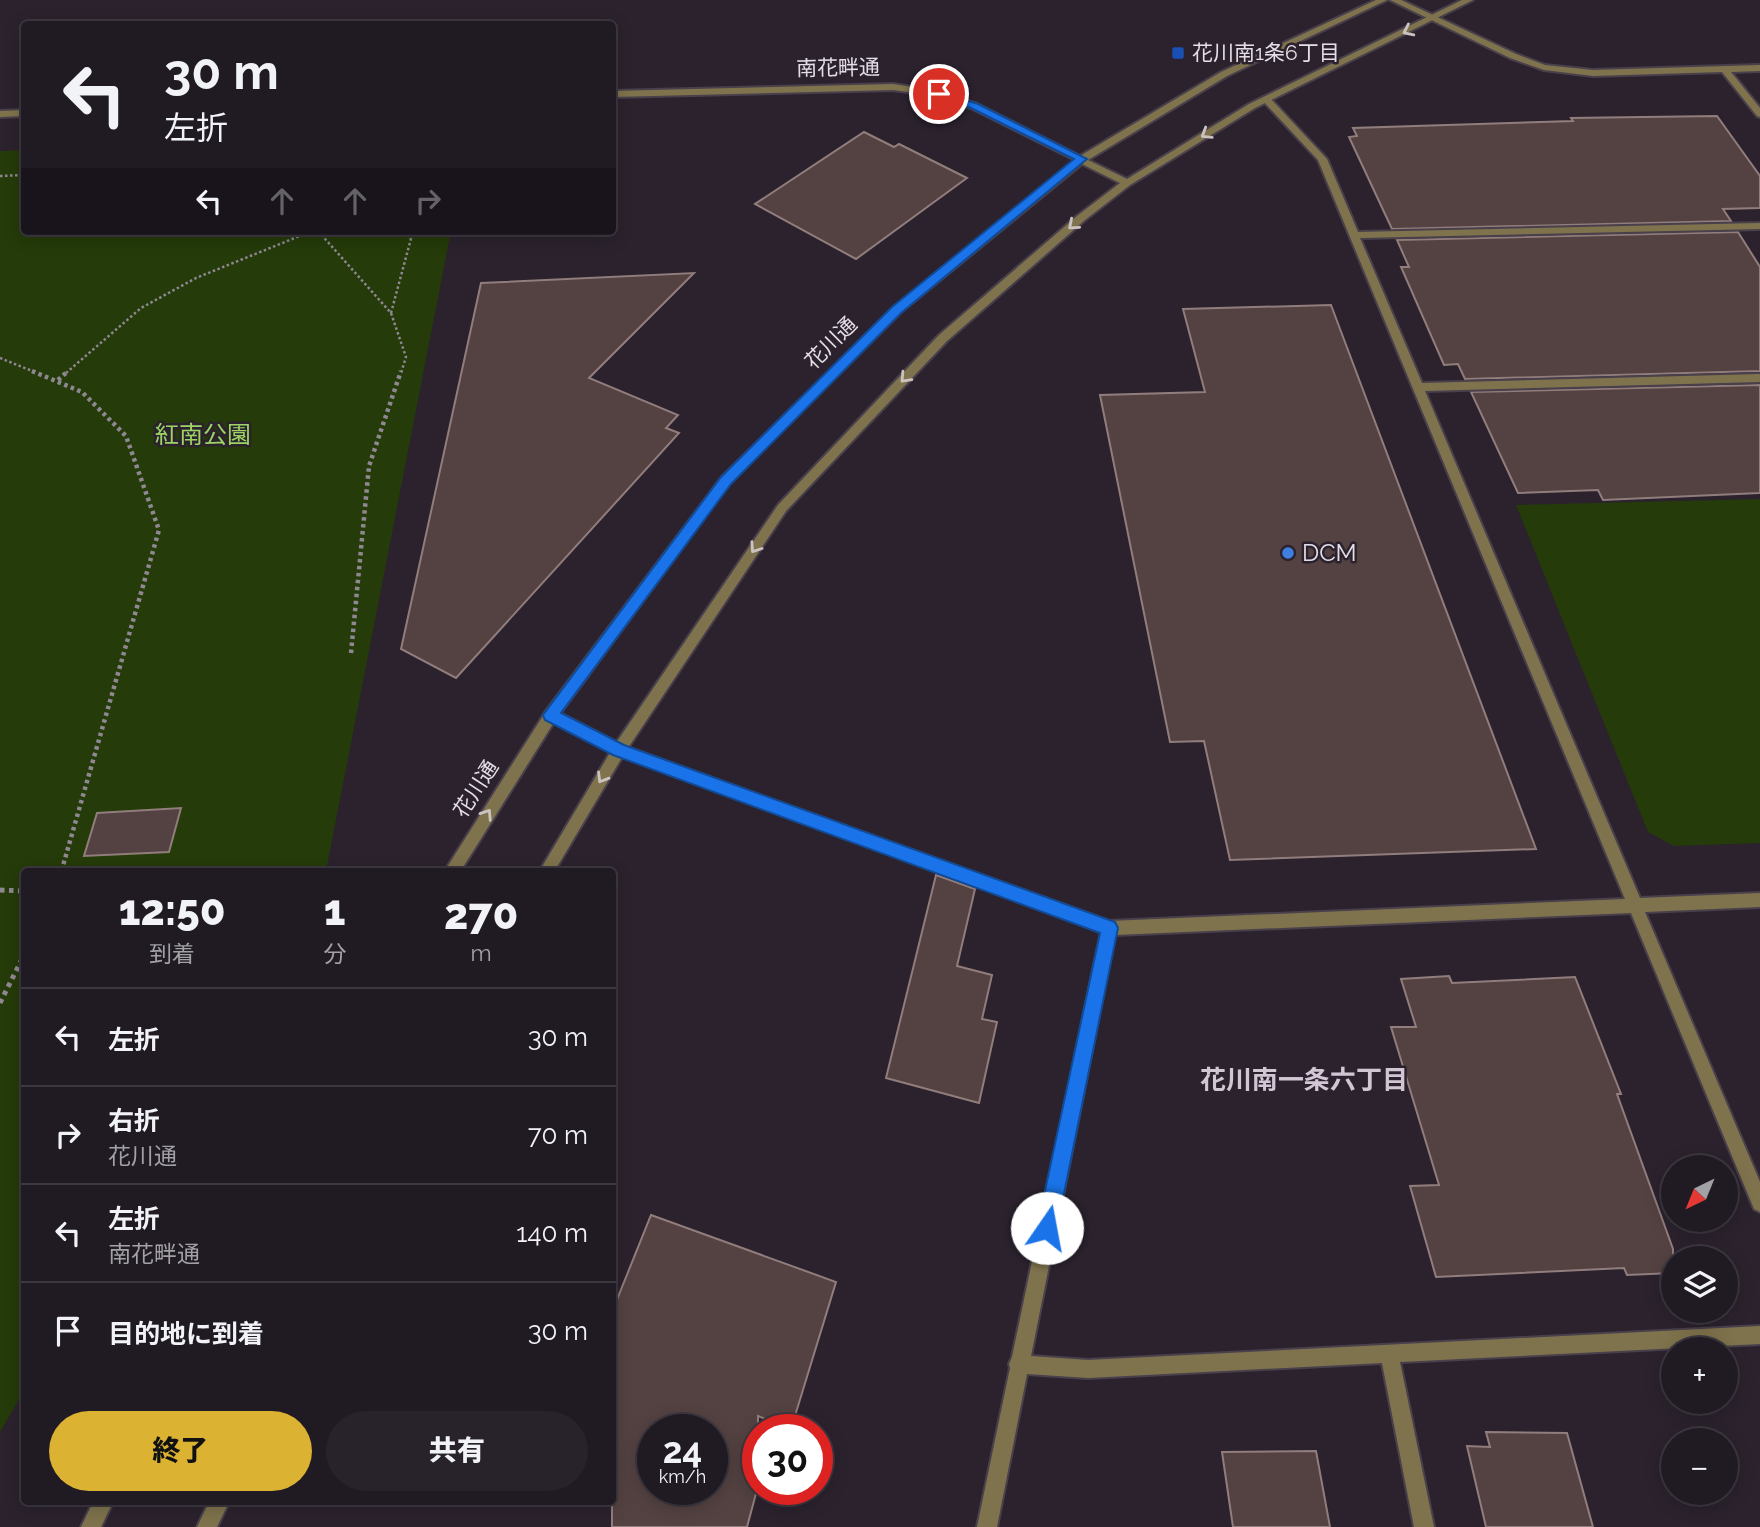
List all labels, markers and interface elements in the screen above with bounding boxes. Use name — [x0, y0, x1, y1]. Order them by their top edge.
one-way arrow — [1403, 22, 1415, 36]
place label: 花川南1条6丁目 — [1192, 40, 1340, 65]
text: 30 m — [164, 43, 279, 100]
marker: 花川南1条6丁目 — [1170, 45, 1186, 61]
icon: left — [49, 49, 140, 140]
street label: 南花畔通 — [796, 54, 880, 81]
pin — [909, 64, 969, 124]
icon: arrive — [920, 75, 958, 113]
text: 左折 — [164, 109, 228, 146]
one-way arrow — [1200, 126, 1213, 139]
icon: left — [190, 182, 228, 220]
icon: ahead — [263, 182, 301, 220]
icon: ahead — [336, 182, 374, 220]
icon: right — [409, 182, 447, 220]
one-way arrow — [1068, 217, 1081, 229]
street label: 花川通 — [800, 312, 862, 374]
one-way arrow — [901, 370, 914, 383]
park label: 紅南公園 — [155, 420, 251, 449]
place label: DCM — [1302, 538, 1357, 567]
one-way arrow — [751, 540, 763, 553]
marker: DCM — [1280, 545, 1296, 561]
street label: 花川通 — [448, 756, 503, 822]
one-way arrow — [597, 771, 610, 784]
one-way arrow — [479, 809, 492, 822]
text: 12:50 — [119, 886, 226, 935]
text: 1 — [324, 886, 346, 935]
text: 270 — [444, 890, 518, 939]
text: m — [471, 939, 492, 966]
text: 到着 — [149, 940, 195, 967]
text: 分 — [323, 940, 346, 967]
icon: left — [49, 1018, 87, 1056]
text: 30 m — [528, 1022, 588, 1052]
text: 左折 — [108, 1025, 160, 1055]
district label: 花川南一条六丁目 — [1200, 1065, 1408, 1095]
text: 右折 — [108, 1106, 160, 1136]
icon: right — [49, 1116, 87, 1154]
text: 70 m — [528, 1120, 588, 1150]
text: 花川通 — [108, 1142, 177, 1169]
north arrow — [1661, 1155, 1738, 1232]
map controls — [1661, 1155, 1738, 1505]
position arrow — [1010, 1191, 1084, 1265]
text: 左折 — [108, 1204, 160, 1234]
icon: left — [49, 1214, 87, 1252]
text: 140 m — [516, 1218, 588, 1248]
text: 南花畔通 — [108, 1240, 200, 1267]
button: layers — [1661, 1246, 1738, 1323]
icon: arrive — [49, 1312, 87, 1350]
text: 30 m — [528, 1316, 588, 1346]
text: 目的地に到着 — [108, 1319, 264, 1349]
button: + — [1661, 1337, 1738, 1414]
button: 終了 — [49, 1411, 312, 1491]
button: 共有 — [326, 1411, 588, 1491]
speed limit sign: 30 — [742, 1414, 833, 1505]
button: − — [1661, 1428, 1738, 1505]
text: 24 — [663, 1430, 702, 1471]
text: km/h — [659, 1466, 706, 1487]

